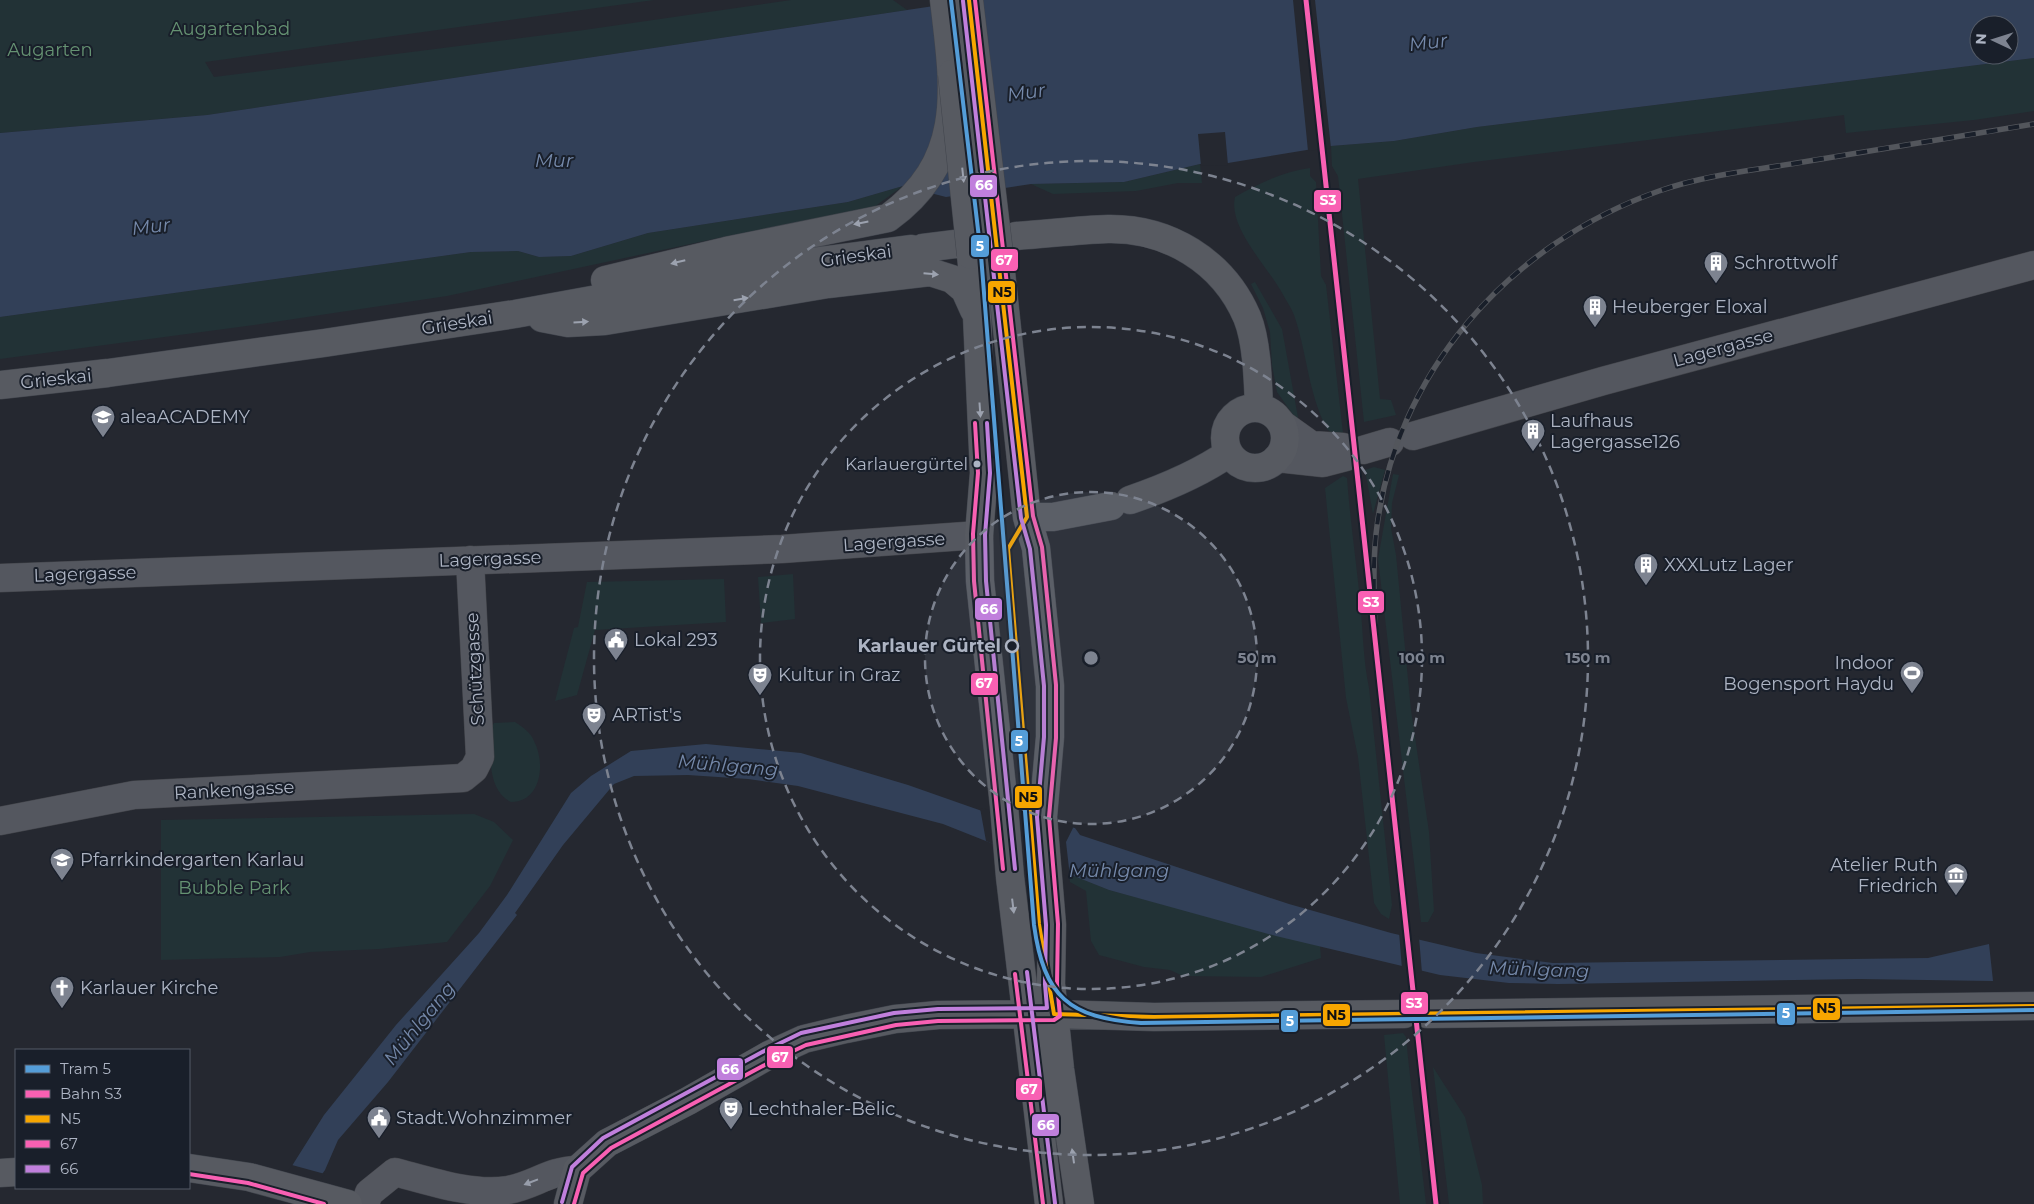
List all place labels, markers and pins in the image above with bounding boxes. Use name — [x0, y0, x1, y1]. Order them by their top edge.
building icon: Schrottwolf — [1703, 250, 1729, 284]
place label: Schrottwolf — [1734, 252, 1838, 274]
building icon: Heuberger Eloxal — [1582, 294, 1608, 328]
place label: Heuberger Eloxal — [1612, 296, 1768, 318]
school or university icon: aleaACADEMY — [90, 404, 116, 438]
place label: aleaACADEMY — [120, 406, 251, 428]
place label: Laufhaus Lagergasse126 — [1550, 410, 1680, 453]
building icon: Laufhaus Lagergasse126 — [1520, 418, 1546, 452]
place label: Karlauergürtel — [845, 454, 968, 474]
marker: Karlauergürtel — [972, 459, 982, 469]
building icon: XXXLutz Lager — [1633, 552, 1659, 586]
place label: XXXLutz Lager — [1664, 554, 1794, 576]
public building icon: Lokal 293 — [603, 627, 629, 661]
place label: Lokal 293 — [634, 629, 718, 651]
place label: Karlauer Gürtel — [857, 635, 1001, 657]
marker: Karlauer Gürtel — [1005, 639, 1019, 653]
centre of rings — [1082, 649, 1100, 667]
place label: Indoor Bogensport Haydu — [1723, 652, 1894, 695]
sports icon: Indoor Bogensport Haydu — [1899, 660, 1925, 694]
theatre icon: Kultur in Graz — [747, 662, 773, 696]
place label: Kultur in Graz — [778, 664, 901, 686]
theatre icon: ARTist's — [581, 702, 607, 736]
place label: ARTist's — [612, 704, 682, 726]
school or university icon: Pfarrkindergarten Karlau — [49, 847, 75, 881]
place label: Pfarrkindergarten Karlau — [80, 849, 304, 871]
place label: Atelier Ruth Friedrich — [1830, 854, 1938, 897]
museum icon: Atelier Ruth Friedrich — [1943, 862, 1969, 896]
church icon: Karlauer Kirche — [49, 975, 75, 1009]
place label: Karlauer Kirche — [80, 977, 218, 999]
theatre icon: Lechthaler-Belic — [718, 1096, 744, 1130]
place label: Lechthaler-Belic — [748, 1098, 895, 1120]
public building icon: Stadt.Wohnzimmer — [366, 1105, 392, 1139]
place label: Stadt.Wohnzimmer — [396, 1107, 572, 1129]

